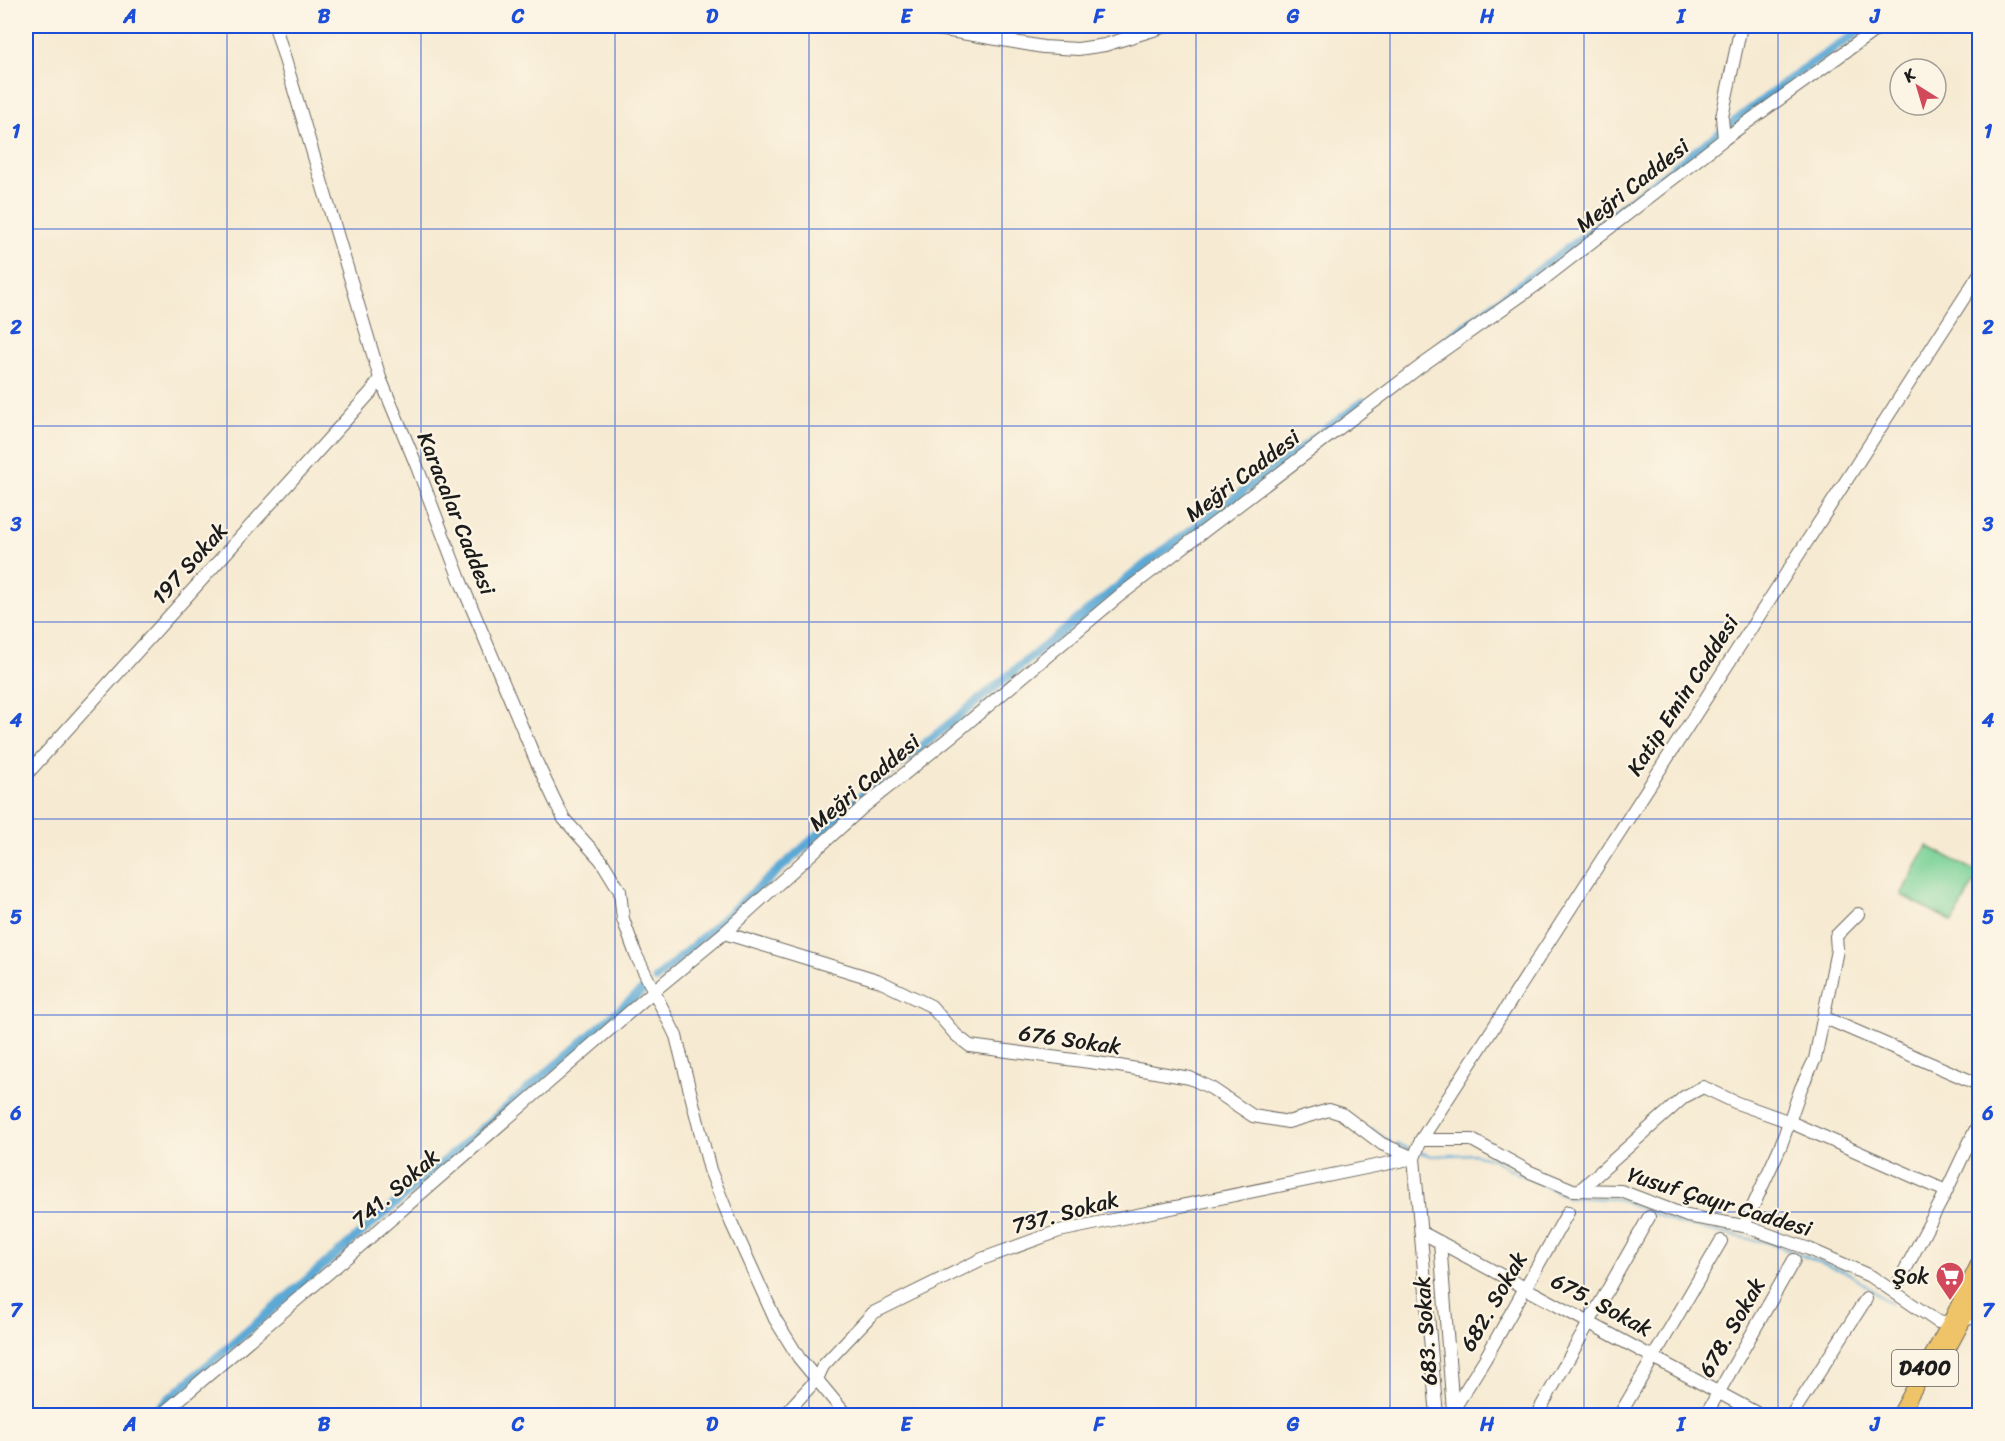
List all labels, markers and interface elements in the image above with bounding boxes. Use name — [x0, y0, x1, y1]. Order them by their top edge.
text: A — [122, 0, 137, 34]
text: B — [318, 0, 331, 34]
text: C — [511, 0, 525, 34]
text: D — [706, 0, 719, 34]
text: E — [900, 0, 913, 34]
text: F — [1093, 0, 1106, 34]
text: G — [1286, 0, 1300, 34]
text: H — [1479, 0, 1495, 34]
text: I — [1676, 0, 1687, 34]
text: J — [1869, 0, 1881, 34]
north arrow — [1888, 57, 1948, 117]
text: K — [1896, 60, 1923, 91]
text: 1 — [12, 114, 21, 149]
text: 1 — [1984, 114, 1993, 149]
street label: Meğri Caddesi — [1566, 127, 1699, 243]
text: 2 — [9, 310, 22, 345]
text: 2 — [1981, 310, 1994, 345]
street label: Meğri Caddesi — [1176, 418, 1309, 532]
street label: Karacalar Caddesi — [406, 426, 507, 602]
text: 3 — [10, 507, 22, 542]
text: 3 — [1982, 507, 1994, 542]
street label: 197 Sokak — [141, 513, 238, 614]
street label: Katip Emin Caddesi — [1616, 606, 1750, 784]
text: 4 — [9, 703, 23, 738]
text: 4 — [1981, 703, 1995, 738]
street label: Meğri Caddesi — [799, 723, 930, 841]
text: 5 — [10, 900, 22, 935]
text: 5 — [1982, 900, 1994, 935]
street label: 676 Sokak — [1016, 1013, 1124, 1066]
text: 6 — [9, 1096, 22, 1131]
text: 6 — [1981, 1096, 1994, 1131]
street label: 741. Sokak — [342, 1138, 449, 1238]
street label: Yusuf Çayır Caddesi — [1623, 1155, 1818, 1248]
street label: 737. Sokak — [1007, 1179, 1123, 1245]
street label: 682. Sokak — [1449, 1244, 1538, 1359]
place label: Şok — [1892, 1257, 1929, 1296]
supermarket icon: Şok — [1934, 1260, 1966, 1302]
street label: 675. Sokak — [1544, 1261, 1660, 1348]
street label: 678. Sokak — [1687, 1270, 1776, 1385]
street label: 683. Sokak — [1402, 1275, 1449, 1387]
text: 7 — [10, 1293, 23, 1328]
text: 7 — [1982, 1293, 1995, 1328]
road number: D400 — [1892, 1350, 1958, 1386]
text: A — [122, 1407, 137, 1441]
text: B — [318, 1407, 331, 1441]
text: C — [511, 1407, 525, 1441]
text: D — [706, 1407, 719, 1441]
text: E — [900, 1407, 913, 1441]
text: F — [1093, 1407, 1106, 1441]
text: G — [1286, 1407, 1300, 1441]
text: H — [1479, 1407, 1495, 1441]
text: I — [1676, 1407, 1687, 1441]
text: J — [1869, 1407, 1881, 1441]

